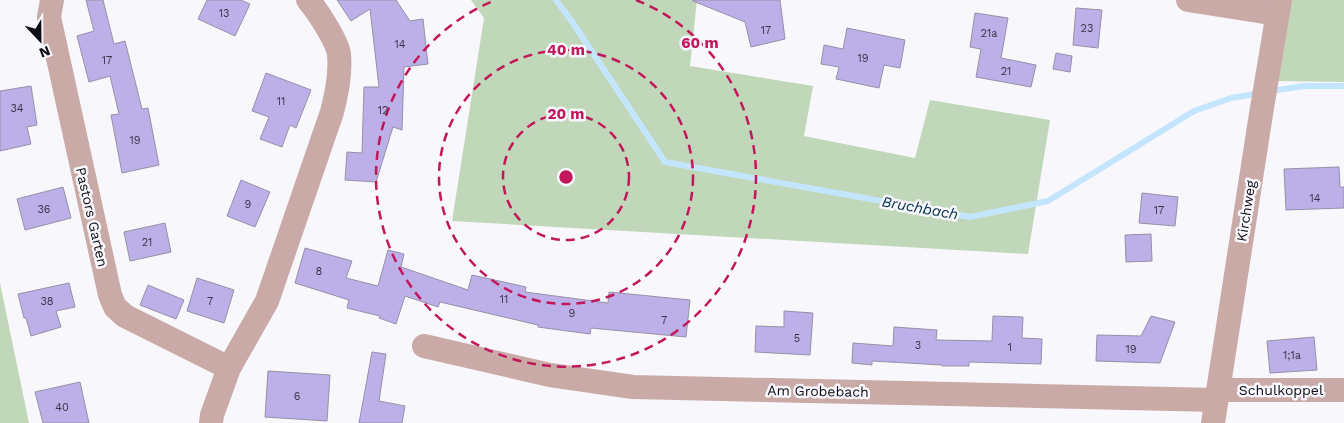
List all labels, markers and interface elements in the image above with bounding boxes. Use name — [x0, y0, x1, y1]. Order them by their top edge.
house number: 13 — [219, 7, 229, 20]
north arrow — [15, 15, 65, 65]
house number: 23 — [1081, 22, 1093, 35]
house number: 17 — [761, 24, 771, 37]
house number: 21a — [981, 27, 997, 40]
text: 60 m — [681, 34, 719, 52]
house number: 14 — [394, 38, 406, 51]
text: 40 m — [547, 41, 585, 59]
text: N — [37, 43, 53, 61]
house number: 19 — [857, 52, 869, 65]
house number: 17 — [102, 54, 112, 67]
house number: 21 — [1001, 65, 1011, 78]
house number: 11 — [277, 95, 285, 108]
house number: 34 — [10, 102, 24, 115]
house number: 12 — [378, 104, 388, 117]
text: 20 m — [547, 105, 585, 123]
house number: 19 — [129, 134, 141, 147]
street label: Pastors Garten — [73, 166, 111, 268]
centre of rings — [557, 168, 575, 186]
street label: Kirchweg — [1233, 179, 1259, 243]
water label: Bruchbach — [880, 192, 960, 224]
house number: 14 — [1309, 192, 1321, 205]
house number: 9 — [245, 198, 252, 211]
house number: 36 — [37, 203, 51, 216]
house number: 17 — [1154, 204, 1164, 217]
house number: 21 — [142, 236, 152, 249]
house number: 8 — [316, 265, 323, 278]
house number: 11 — [500, 293, 508, 306]
house number: 38 — [40, 295, 54, 308]
house number: 7 — [207, 295, 213, 308]
house number: 9 — [569, 307, 576, 320]
house number: 7 — [661, 314, 667, 327]
house number: 5 — [794, 332, 800, 345]
house number: 3 — [915, 339, 921, 352]
house number: 1 — [1008, 341, 1012, 354]
house number: 19 — [1125, 343, 1137, 356]
house number: 1;1a — [1283, 349, 1301, 362]
street label: Am Grobebach — [767, 382, 869, 400]
street label: Schulkoppel — [1239, 382, 1324, 398]
house number: 6 — [294, 390, 301, 403]
house number: 40 — [55, 401, 69, 414]

